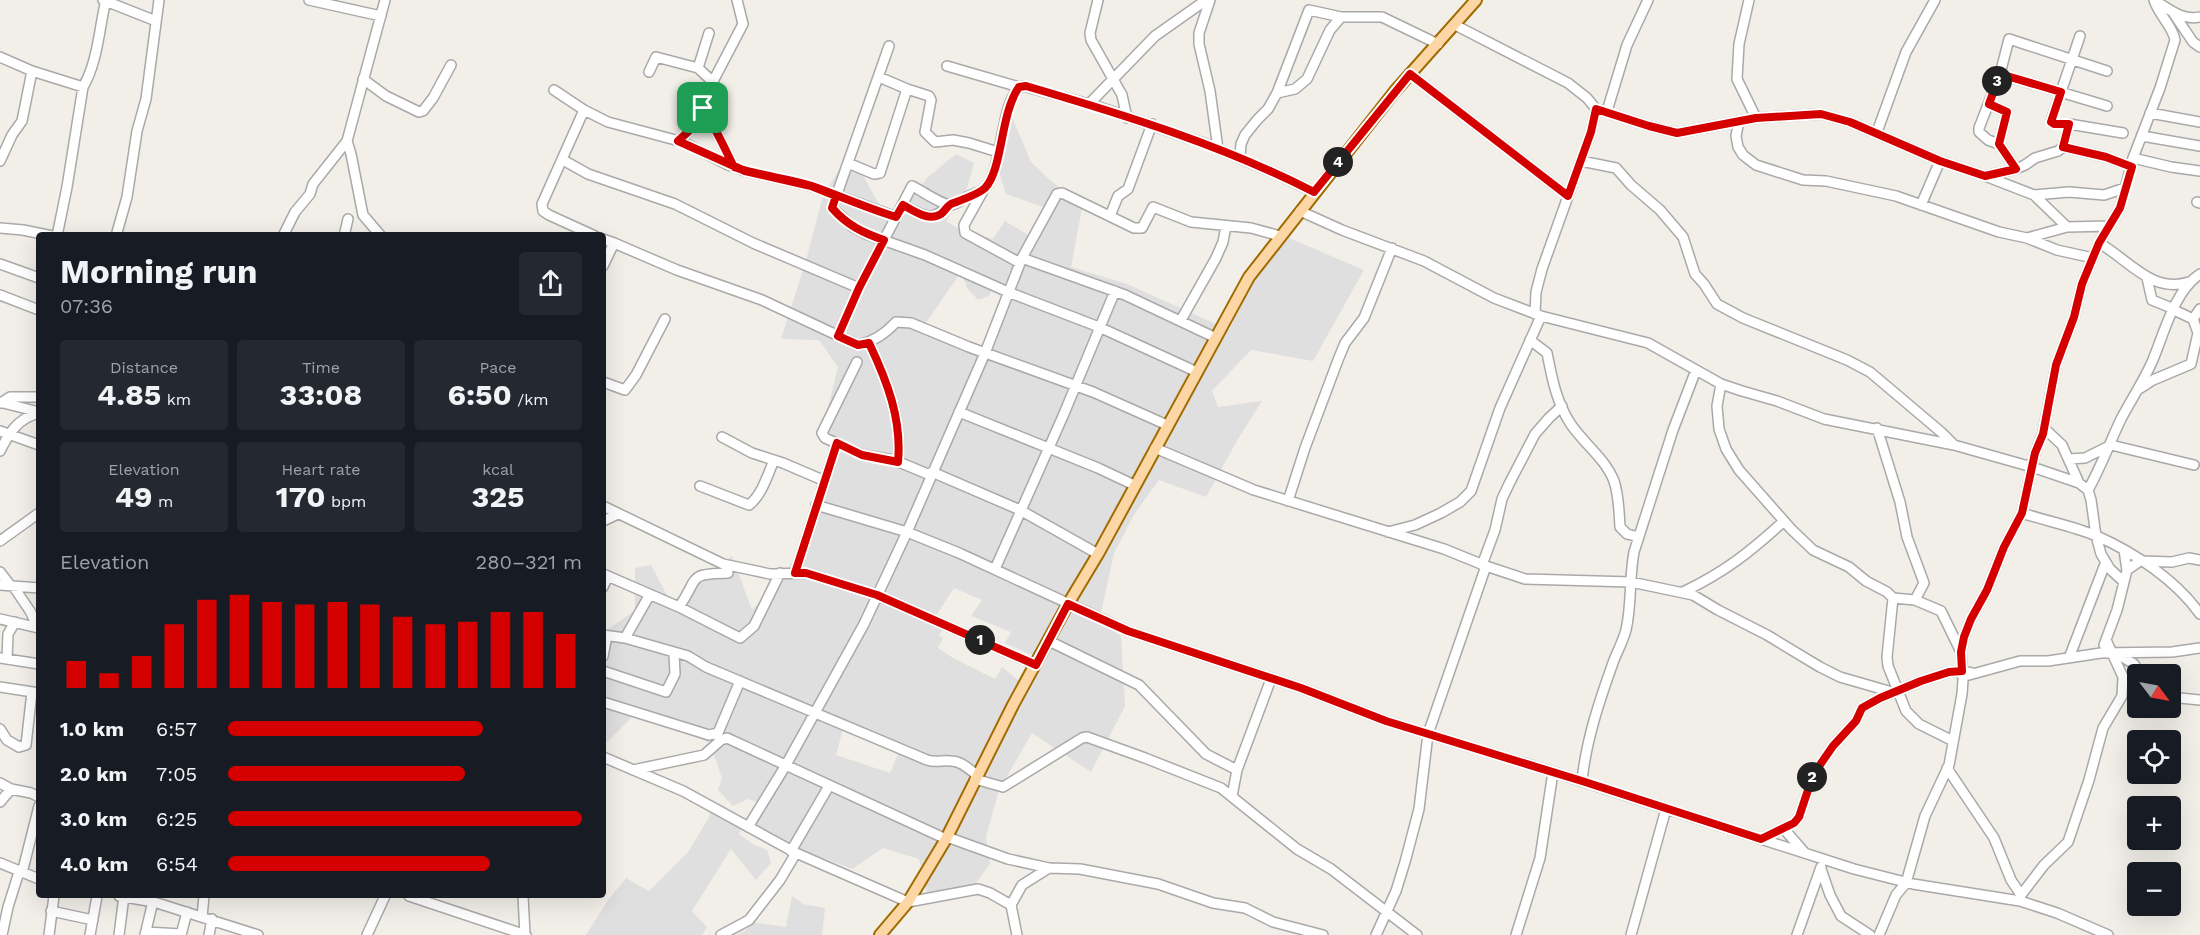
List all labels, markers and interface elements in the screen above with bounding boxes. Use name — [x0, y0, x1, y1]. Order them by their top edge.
pin: 3 — [1982, 66, 2012, 96]
text: 3 — [1992, 71, 2002, 90]
pin — [677, 82, 728, 133]
icon: arrive — [686, 91, 719, 124]
pin: 4 — [1323, 147, 1353, 177]
text: 4 — [1333, 152, 1343, 171]
text: Morning run — [60, 252, 257, 291]
button: share — [519, 252, 582, 315]
text: 07:36 — [60, 294, 113, 318]
text: Distance — [110, 358, 178, 377]
text: Time — [302, 358, 340, 377]
text: Pace — [479, 358, 517, 377]
text: 4.85 — [97, 377, 161, 412]
text: 33:08 — [280, 377, 362, 412]
text: 6:50 — [447, 377, 512, 412]
text: km — [161, 390, 191, 409]
text: /km — [512, 390, 549, 409]
text: Elevation — [108, 460, 180, 479]
text: Heart rate — [281, 460, 361, 479]
text: kcal — [482, 460, 514, 479]
text: 49 — [115, 479, 153, 514]
text: 170 — [276, 479, 325, 514]
text: 325 — [471, 479, 525, 514]
text: m — [153, 492, 173, 511]
text: bpm — [325, 492, 366, 511]
text: Elevation — [60, 550, 149, 574]
text: 280–321 m — [476, 550, 582, 574]
pin: 1 — [965, 625, 995, 655]
text: 1 — [977, 630, 983, 649]
north arrow — [2127, 664, 2181, 718]
map controls — [2127, 664, 2181, 916]
text: 1.0 km — [60, 717, 124, 741]
text: 6:57 — [156, 717, 197, 741]
button: locate — [2127, 730, 2181, 784]
text: 2.0 km — [60, 762, 127, 786]
text: 7:05 — [156, 762, 197, 786]
pin: 2 — [1797, 762, 1827, 792]
text: 2 — [1807, 767, 1817, 786]
button: + — [2127, 796, 2181, 850]
text: 3.0 km — [60, 807, 127, 831]
text: 6:25 — [156, 807, 197, 831]
text: 4.0 km — [60, 852, 128, 876]
text: 6:54 — [156, 852, 198, 876]
button: − — [2127, 862, 2181, 916]

